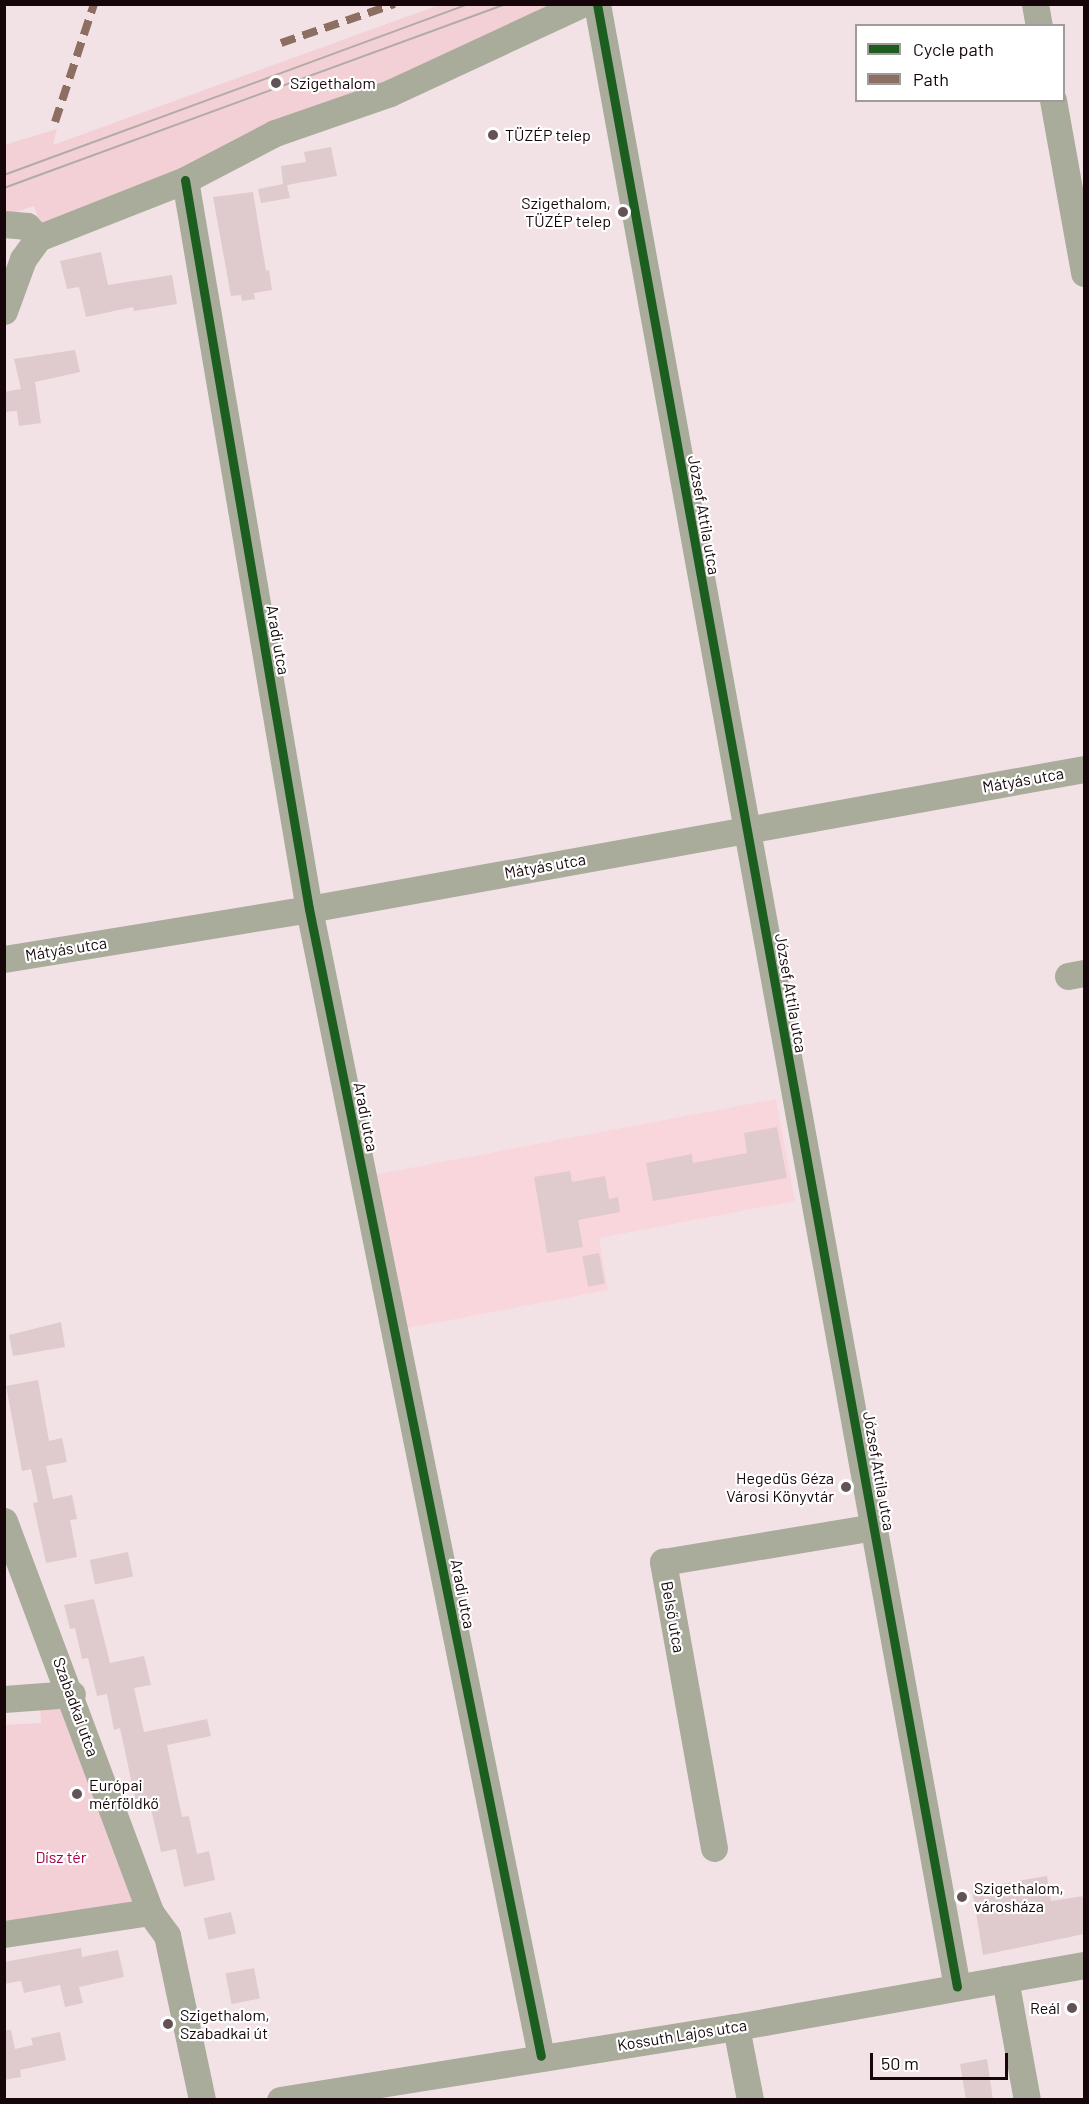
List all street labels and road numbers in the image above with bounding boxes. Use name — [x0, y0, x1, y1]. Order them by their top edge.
street label: József Attila utca — [684, 454, 724, 576]
street label: Aradi utca — [262, 604, 294, 676]
street label: Mátyás utca — [981, 763, 1065, 797]
street label: Mátyás utca — [503, 849, 587, 883]
street label: József Attila utca — [771, 932, 811, 1054]
street label: Mátyás utca — [24, 933, 108, 965]
street label: Aradi utca — [350, 1081, 382, 1153]
street label: József Attila utca — [859, 1410, 899, 1532]
street label: Aradi utca — [447, 1558, 479, 1630]
street label: Belső utca — [657, 1580, 689, 1654]
street label: Szabadkai utca — [49, 1655, 103, 1759]
street label: Kossuth Lajos utca — [616, 2015, 748, 2055]

